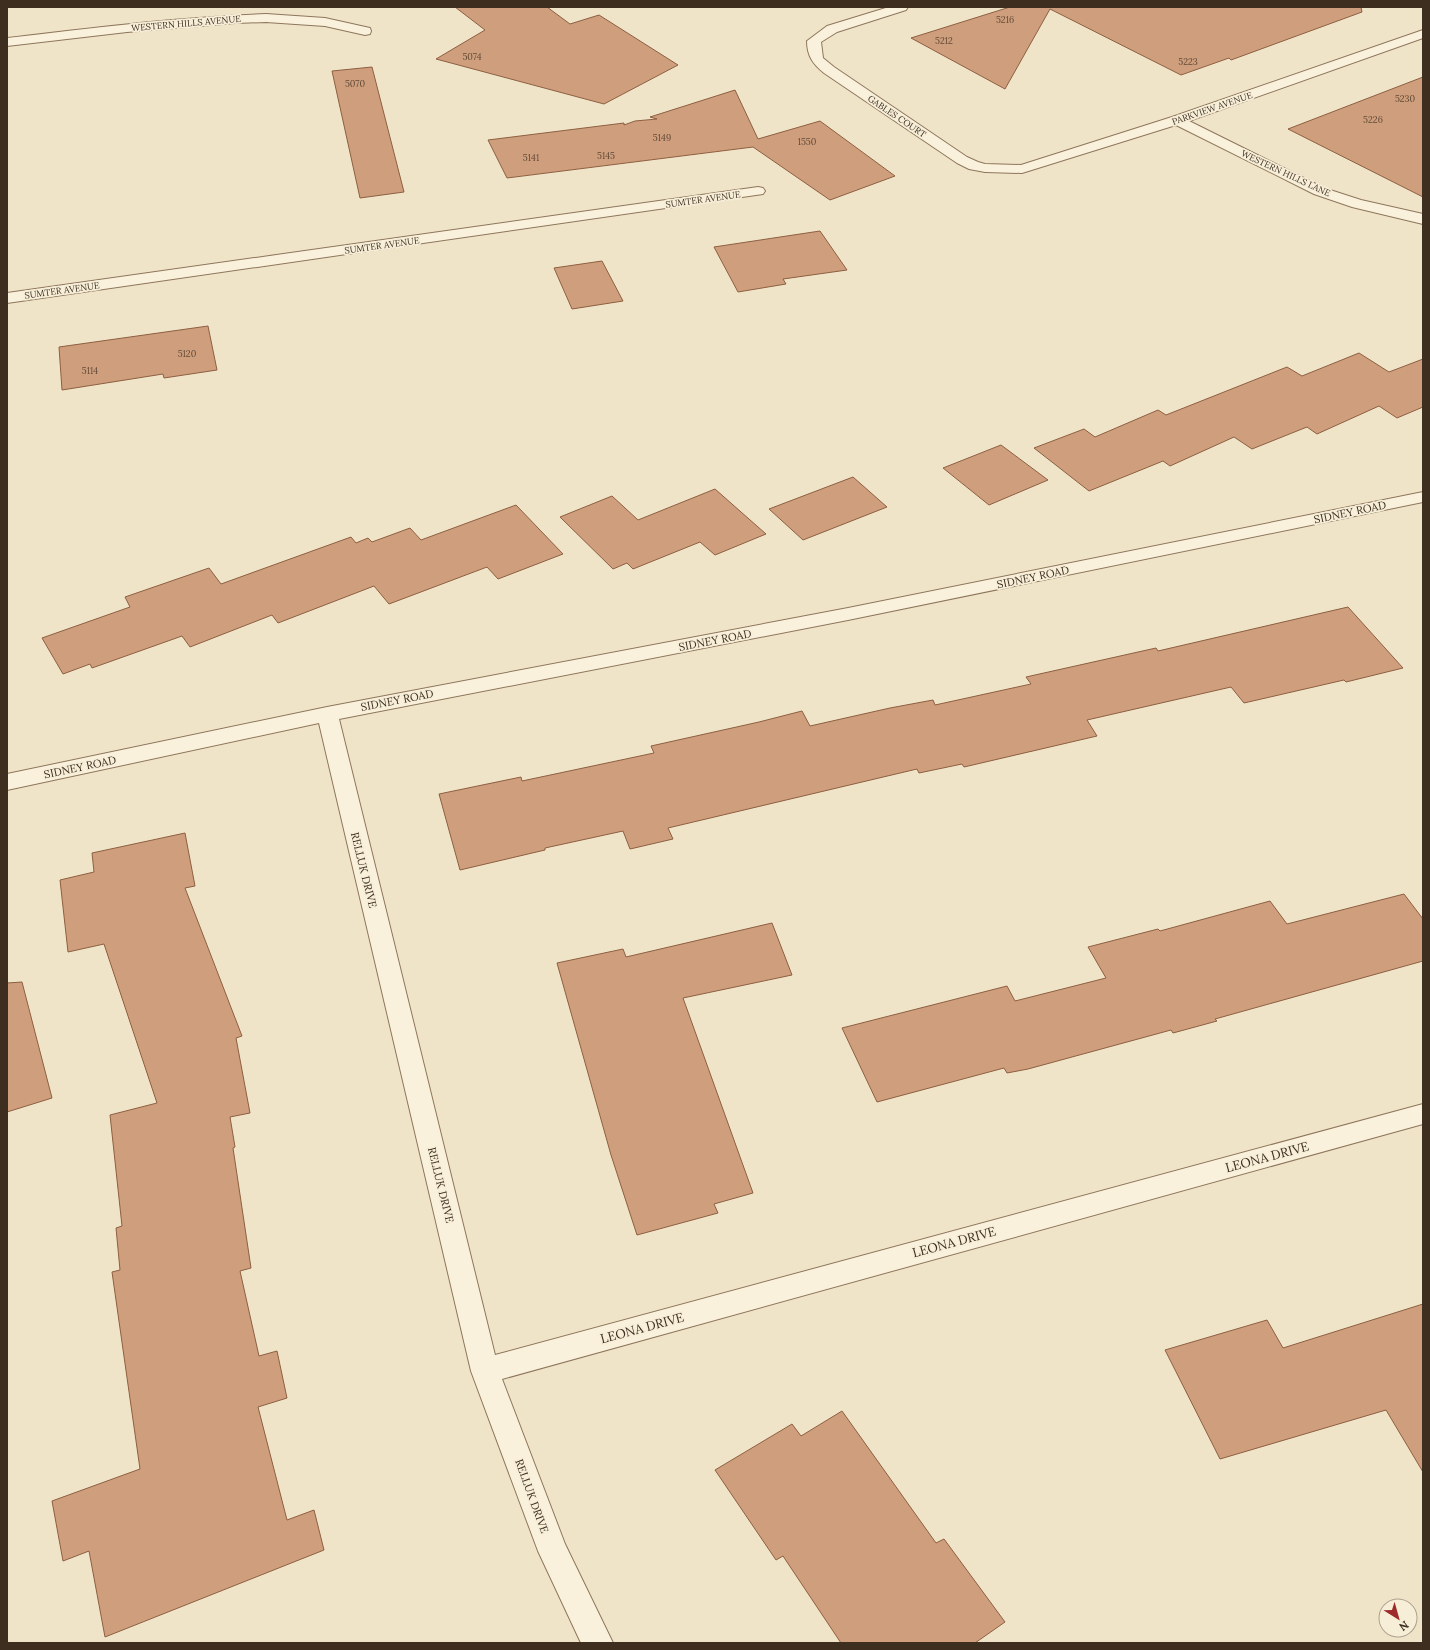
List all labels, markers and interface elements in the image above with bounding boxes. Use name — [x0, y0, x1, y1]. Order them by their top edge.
street label: WESTERN HILLS AVENUE — [131, 13, 242, 33]
house number: 5216 — [996, 14, 1014, 25]
house number: 5212 — [935, 35, 953, 46]
house number: 5074 — [462, 51, 482, 62]
house number: 5223 — [1178, 56, 1198, 67]
house number: 5070 — [345, 78, 365, 89]
street label: PARKVIEW AVENUE — [1170, 89, 1254, 127]
street label: GABLES COURT — [866, 92, 928, 140]
house number: 5230 — [1395, 93, 1416, 104]
house number: 5226 — [1363, 114, 1383, 125]
house number: 5149 — [653, 132, 671, 143]
house number: 1550 — [798, 136, 817, 147]
street label: WESTERN HILLS LANE — [1240, 147, 1333, 199]
house number: 5145 — [597, 150, 615, 161]
house number: 5141 — [523, 152, 539, 163]
street label: SUMTER AVENUE — [665, 188, 742, 210]
street label: SUMTER AVENUE — [344, 234, 421, 256]
street label: SUMTER AVENUE — [24, 279, 101, 301]
house number: 5120 — [178, 348, 197, 359]
house number: 5114 — [82, 365, 98, 376]
street label: SIDNEY ROAD — [1313, 497, 1387, 527]
street label: SIDNEY ROAD — [996, 562, 1070, 592]
street label: SIDNEY ROAD — [677, 626, 753, 654]
street label: SIDNEY ROAD — [359, 686, 435, 714]
street label: SIDNEY ROAD — [43, 752, 117, 782]
street label: RELLUK DRIVE — [348, 831, 380, 910]
street label: LEONA DRIVE — [1223, 1138, 1311, 1176]
street label: RELLUK DRIVE — [425, 1146, 457, 1225]
street label: LEONA DRIVE — [910, 1223, 998, 1261]
street label: LEONA DRIVE — [598, 1309, 686, 1347]
street label: RELLUK DRIVE — [512, 1457, 552, 1535]
north arrow — [1378, 1598, 1418, 1638]
text: N — [1396, 1618, 1412, 1634]

